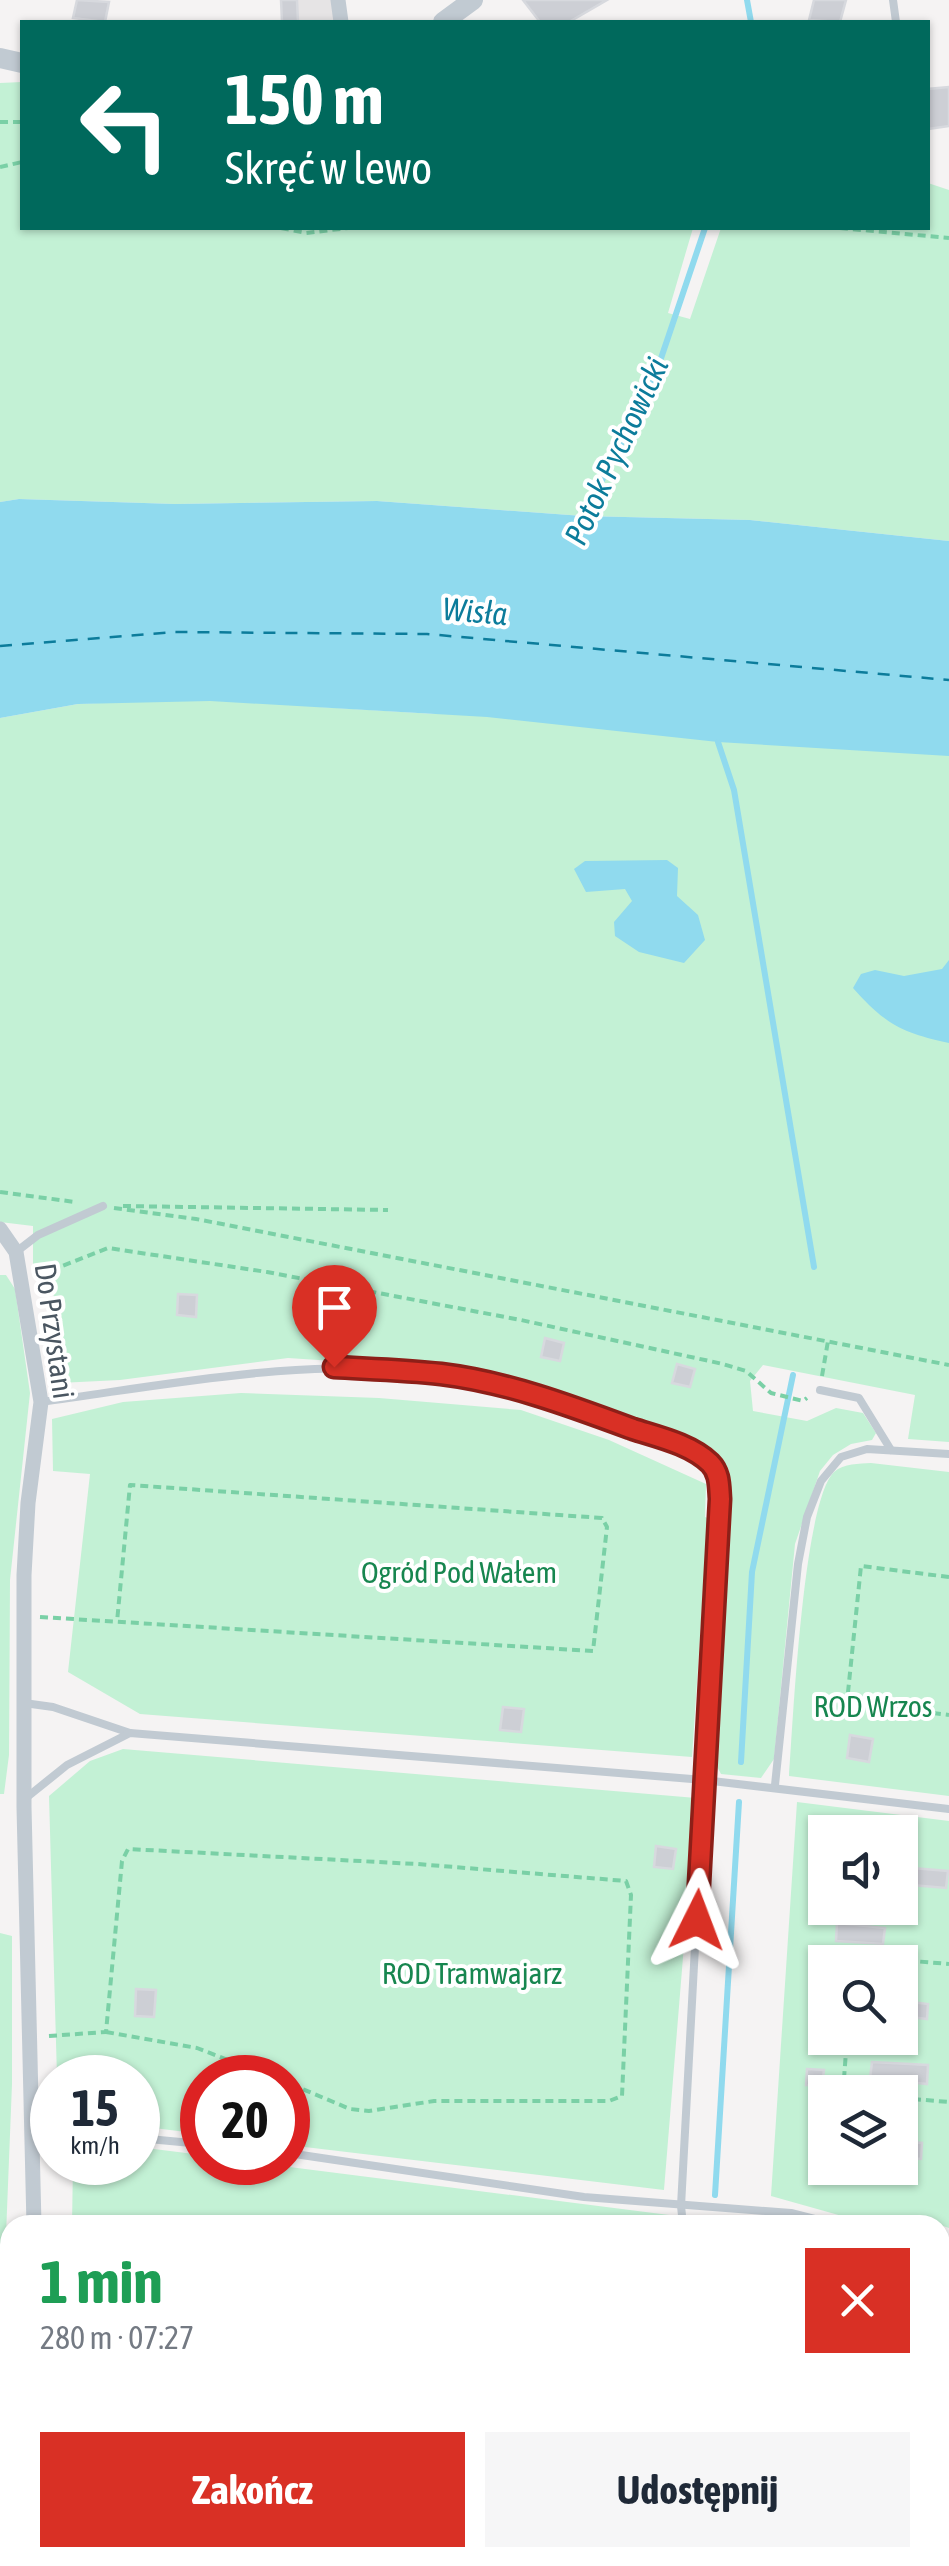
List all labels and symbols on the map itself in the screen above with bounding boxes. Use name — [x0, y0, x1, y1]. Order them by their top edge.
water label: Potok Pychowicki — [557, 352, 675, 550]
water label: Wisła — [441, 590, 509, 632]
street label: Do Przystani — [29, 1261, 81, 1401]
pin — [292, 1265, 377, 1368]
park label: Ogród Pod Wałem — [361, 1555, 557, 1589]
park label: ROD Wrzos — [814, 1689, 932, 1723]
position arrow — [645, 1868, 749, 1972]
park label: ROD Tramwajarz — [382, 1956, 562, 1990]
speed limit sign: 20 — [180, 2055, 310, 2185]

